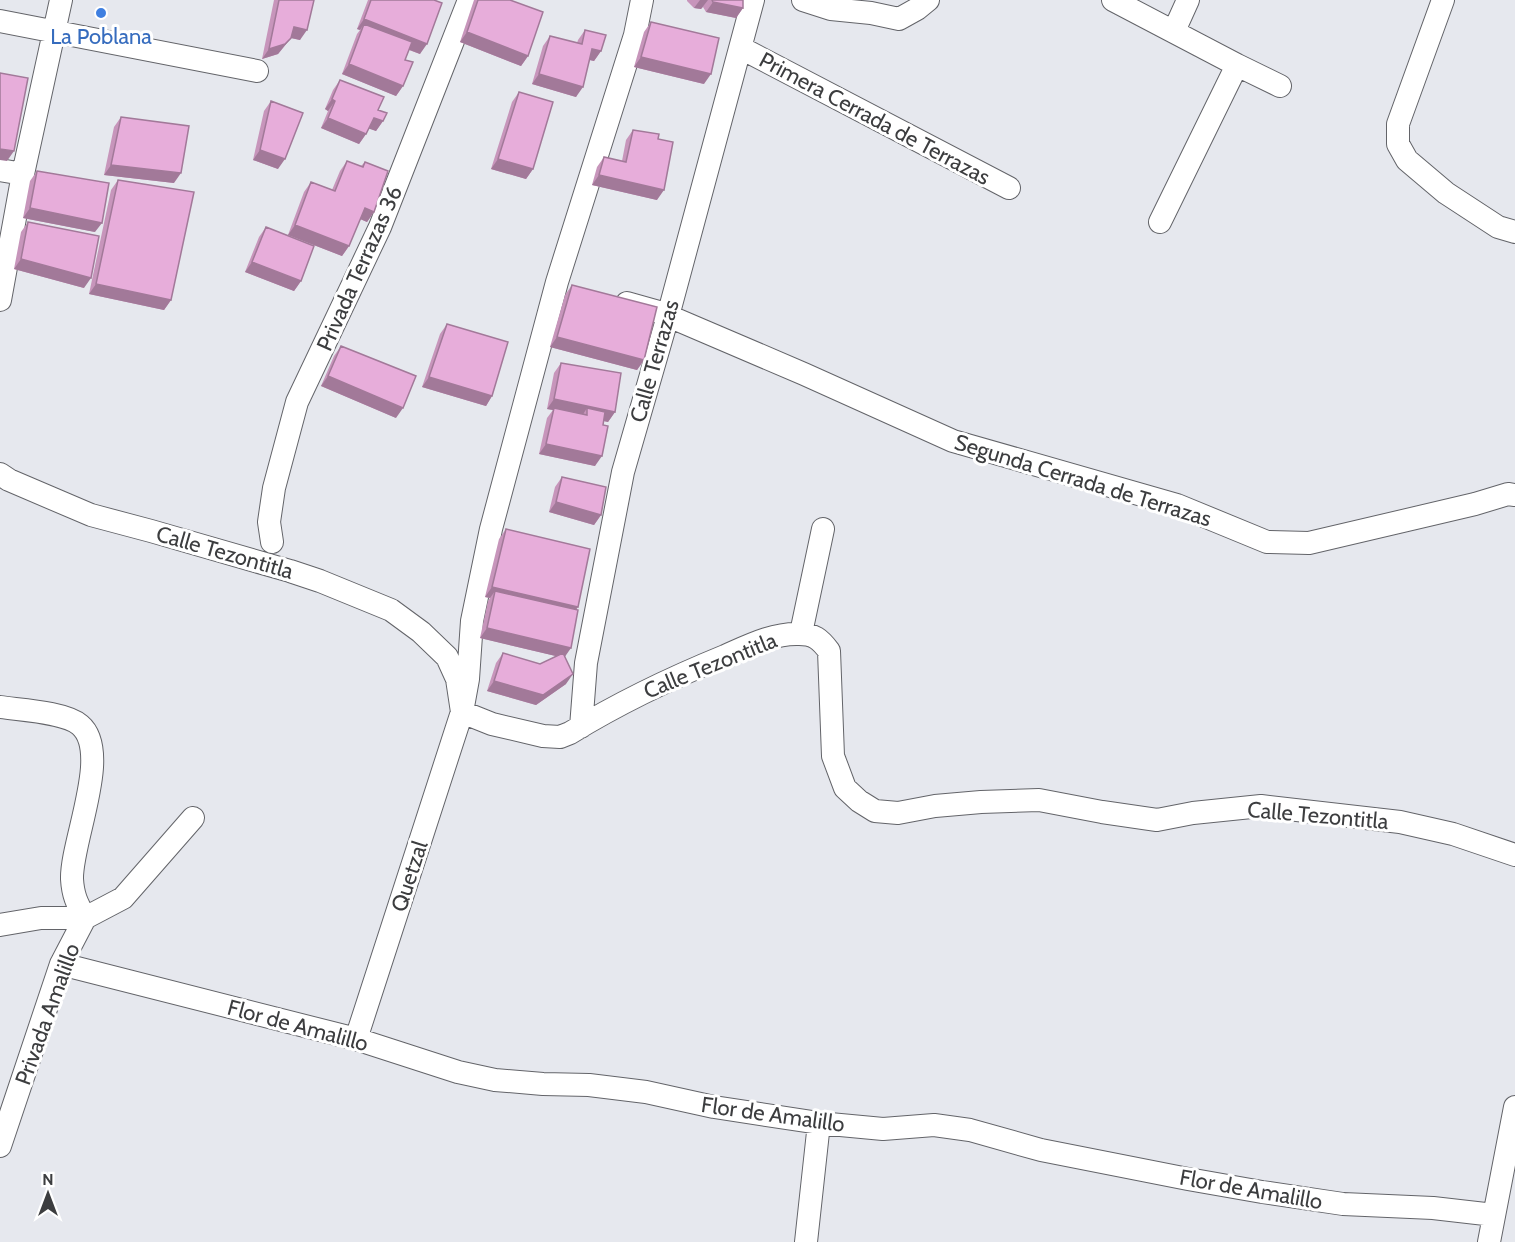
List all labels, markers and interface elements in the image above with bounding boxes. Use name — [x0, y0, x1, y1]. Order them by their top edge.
marker: La Poblana — [94, 6, 108, 20]
place label: La Poblana — [50, 23, 152, 50]
street label: Primera Cerrada de Terrazas — [755, 46, 995, 191]
street label: Privada Terrazas 36 — [311, 181, 408, 355]
street label: Calle Terrazas — [624, 297, 685, 426]
street label: Segunda Cerrada de Terrazas — [951, 429, 1215, 532]
street label: Calle Tezontitla — [153, 520, 297, 585]
street label: Calle Tezontitla — [640, 626, 781, 704]
street label: Calle Tezontitla — [1246, 796, 1390, 835]
street label: Quetzal — [385, 836, 434, 915]
street label: Privada Amalillo — [9, 940, 86, 1089]
street label: Flor de Amalillo — [225, 994, 371, 1057]
street label: Flor de Amalillo — [699, 1091, 846, 1138]
north arrow — [18, 1164, 78, 1224]
street label: Flor de Amalillo — [1177, 1164, 1324, 1215]
text: N — [42, 1170, 54, 1189]

